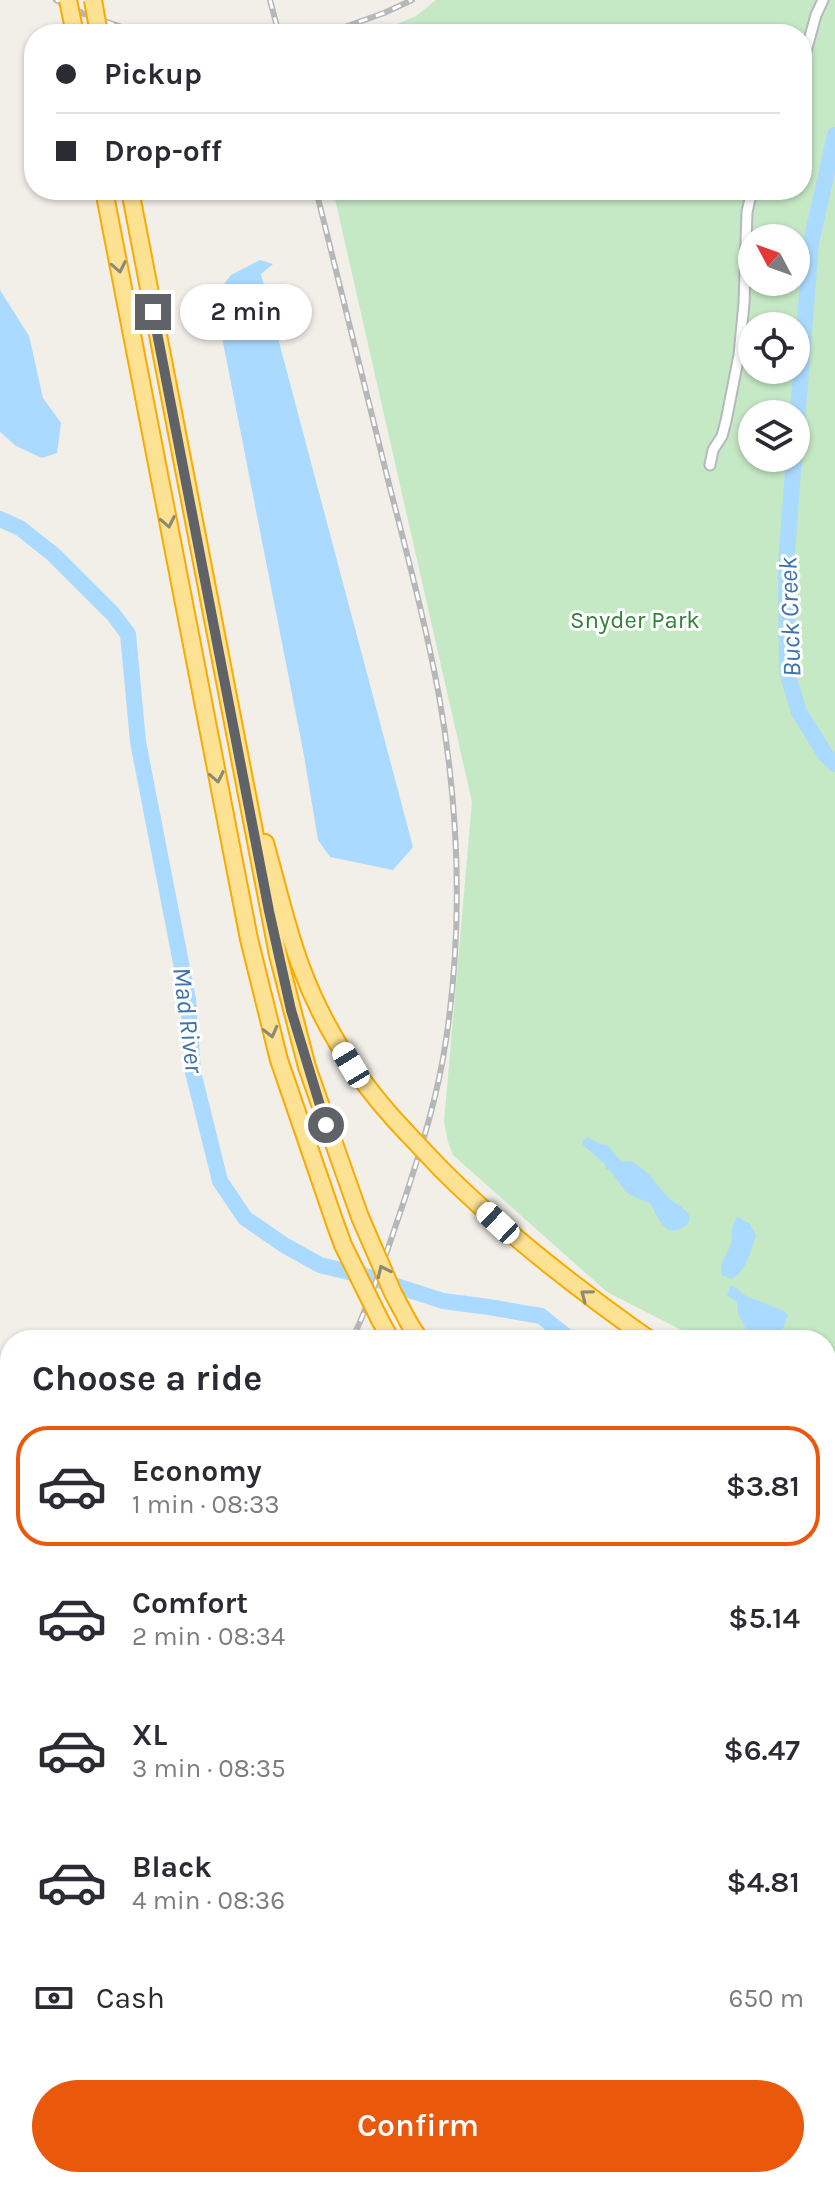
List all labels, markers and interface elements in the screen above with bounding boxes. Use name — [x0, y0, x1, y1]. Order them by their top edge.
text: Pickup — [104, 56, 202, 92]
text: Drop-off — [104, 133, 222, 169]
north arrow — [738, 224, 810, 296]
map controls — [738, 224, 810, 472]
one-way arrow — [110, 260, 127, 273]
callout: 2 min — [181, 284, 313, 340]
route end — [135, 294, 171, 330]
text: 2 min — [211, 296, 281, 327]
button: locate — [738, 312, 810, 384]
button: layers — [738, 400, 810, 472]
one-way arrow — [159, 515, 176, 529]
water label: Buck Creek — [772, 556, 808, 678]
park label: Snyder Park — [570, 606, 700, 634]
one-way arrow — [208, 771, 225, 784]
water label: Mad River — [166, 965, 210, 1076]
one-way arrow — [262, 1024, 279, 1038]
car — [328, 1038, 374, 1092]
route start — [308, 1107, 344, 1143]
car — [472, 1198, 524, 1248]
one-way arrow — [377, 1264, 393, 1279]
one-way arrow — [580, 1290, 595, 1304]
text: Choose a ride — [32, 1357, 262, 1399]
icon: car — [36, 1450, 108, 1522]
text: Economy — [132, 1453, 262, 1489]
text: $3.81 — [726, 1468, 800, 1504]
text: 1 min · 08:33 — [132, 1489, 280, 1520]
icon: car — [36, 1582, 108, 1654]
text: Comfort — [132, 1585, 248, 1621]
text: $5.14 — [728, 1600, 800, 1636]
text: 2 min · 08:34 — [132, 1621, 285, 1652]
icon: car — [36, 1714, 108, 1786]
text: XL — [132, 1717, 167, 1753]
text: $6.47 — [723, 1732, 800, 1768]
text: 3 min · 08:35 — [132, 1753, 286, 1784]
icon: car — [36, 1846, 108, 1918]
text: Black — [132, 1849, 212, 1885]
text: $4.81 — [726, 1864, 800, 1900]
text: 4 min · 08:36 — [132, 1885, 285, 1916]
icon: cash — [32, 1976, 76, 2020]
text: Cash — [96, 1980, 165, 2016]
text: 650 m — [729, 1983, 804, 2014]
button: Confirm — [32, 2080, 804, 2172]

